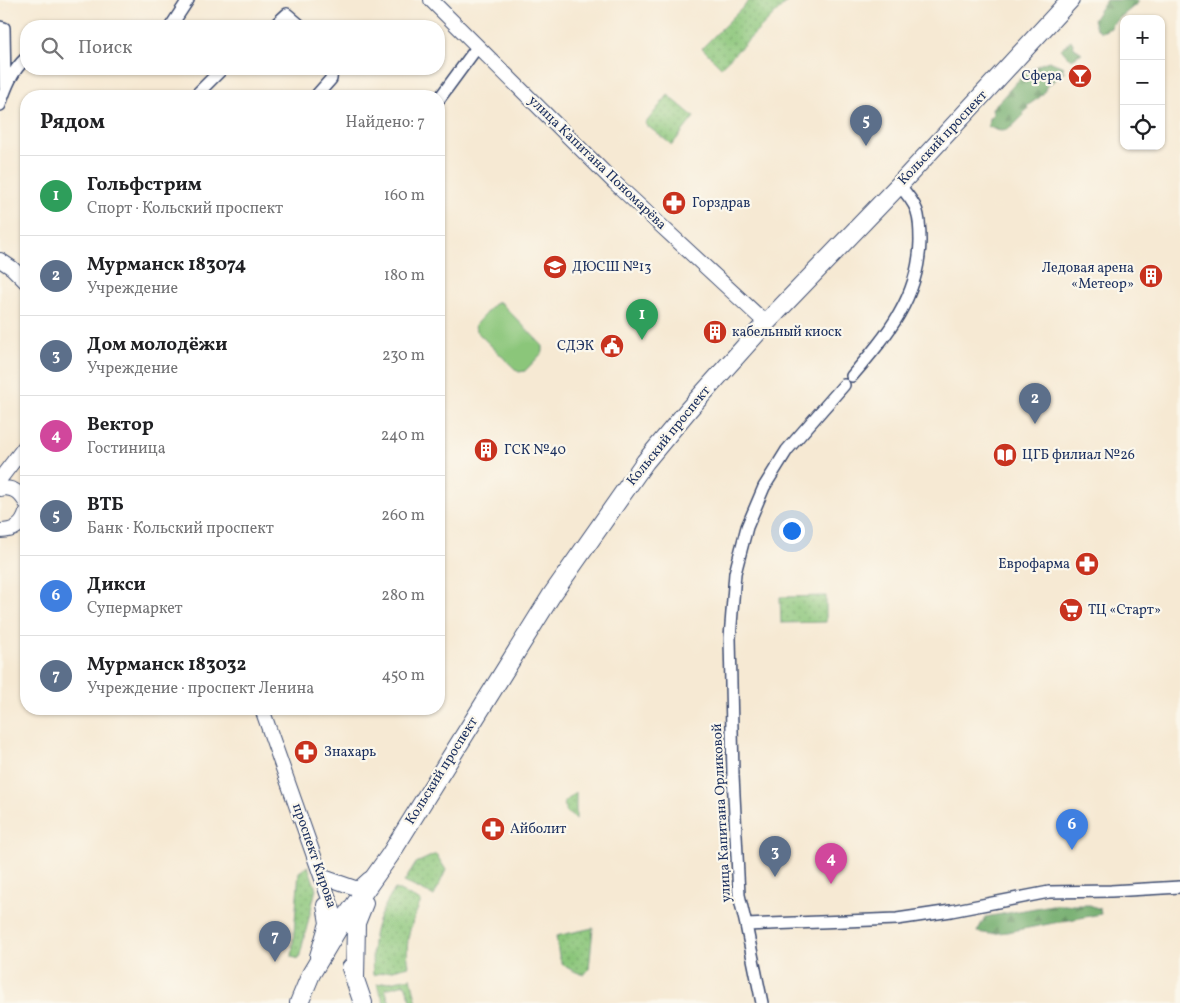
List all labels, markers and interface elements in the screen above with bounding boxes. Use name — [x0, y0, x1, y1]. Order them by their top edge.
map controls — [1120, 15, 1165, 150]
button: + — [1120, 15, 1165, 60]
search box — [20, 20, 445, 75]
icon: search — [38, 34, 66, 62]
text: Поиск — [78, 35, 132, 61]
button: − — [1120, 60, 1165, 105]
bar icon: Сфера — [1067, 63, 1093, 89]
place label: Сфера — [1021, 67, 1062, 86]
street label: Кольский проспект — [894, 86, 992, 190]
street label: улица Капитана Пономарёва — [524, 92, 670, 234]
pin: 5 — [850, 105, 882, 146]
button: locate — [1120, 105, 1165, 150]
text: Рядом — [40, 108, 105, 137]
text: Найдено: 7 — [346, 112, 425, 134]
text: Гольфстрим — [87, 172, 202, 198]
text: 1 — [53, 185, 59, 207]
text: 160 m — [384, 185, 425, 207]
pharmacy icon: Горздрав — [661, 190, 687, 216]
place label: Горздрав — [692, 194, 750, 213]
text: Спорт · Кольский проспект — [87, 198, 283, 220]
text: Мурманск 183074 — [87, 252, 246, 278]
school or university icon: ДЮСШ №13 — [542, 254, 568, 280]
place label: ДЮСШ №13 — [572, 258, 651, 277]
place label: Ледовая арена «Метеор» — [1042, 259, 1134, 294]
building icon: Ледовая арена «Метеор» — [1138, 263, 1164, 289]
text: 2 — [52, 265, 60, 287]
text: 180 m — [384, 265, 425, 287]
text: Учреждение — [87, 278, 178, 300]
pin: 1 — [626, 299, 658, 340]
building icon: кабельный киоск — [702, 319, 728, 345]
place label: кабельный киоск — [732, 323, 842, 342]
text: Дом молодёжи — [87, 332, 228, 358]
public building icon: СДЭК — [599, 333, 625, 359]
place label: СДЭК — [557, 337, 594, 356]
text: 3 — [52, 345, 60, 367]
text: 230 m — [382, 345, 425, 367]
text: Учреждение — [87, 358, 178, 380]
street label: Кольский проспект — [623, 382, 715, 490]
pin: 2 — [1019, 383, 1051, 424]
text: Вектор — [87, 412, 154, 438]
text: 4 — [51, 425, 61, 447]
text: 240 m — [381, 425, 425, 447]
building icon: ГСК №40 — [473, 437, 499, 463]
text: Гостиница — [87, 438, 166, 460]
place label: ГСК №40 — [504, 441, 566, 460]
library icon: ЦГБ филиал №26 — [992, 442, 1018, 468]
place label: ЦГБ филиал №26 — [1022, 446, 1135, 465]
text: ВТБ — [87, 492, 124, 518]
text: 5 — [52, 505, 60, 527]
text: 260 m — [381, 505, 425, 527]
text: Банк · Кольский проспект — [87, 518, 274, 540]
your location — [779, 518, 805, 544]
pharmacy icon: Еврофарма — [1074, 551, 1100, 577]
place label: Еврофарма — [998, 555, 1070, 574]
text: Дикси — [87, 572, 146, 598]
text: 6 — [52, 585, 60, 607]
text: 280 m — [381, 585, 425, 607]
supermarket icon: ТЦ «Старт» — [1058, 597, 1084, 623]
text: Супермаркет — [87, 598, 183, 620]
place label: ТЦ «Старт» — [1088, 601, 1161, 620]
text: Мурманск 183032 — [87, 652, 246, 678]
text: 7 — [52, 665, 60, 687]
text: 450 m — [382, 665, 425, 687]
text: Учреждение · проспект Ленина — [87, 678, 314, 700]
street label: Кольский проспект — [401, 714, 483, 828]
street label: улица Капитана Орликовой — [708, 722, 736, 903]
pharmacy icon: Знахарь — [293, 739, 319, 765]
place label: Знахарь — [324, 743, 376, 762]
street label: проспект Кирова — [287, 801, 341, 911]
pin: 6 — [1056, 809, 1088, 850]
pharmacy icon: Айболит — [480, 816, 506, 842]
place label: Айболит — [510, 820, 566, 839]
pin: 3 — [759, 836, 791, 877]
pin: 4 — [815, 843, 847, 884]
pin: 7 — [259, 921, 291, 962]

